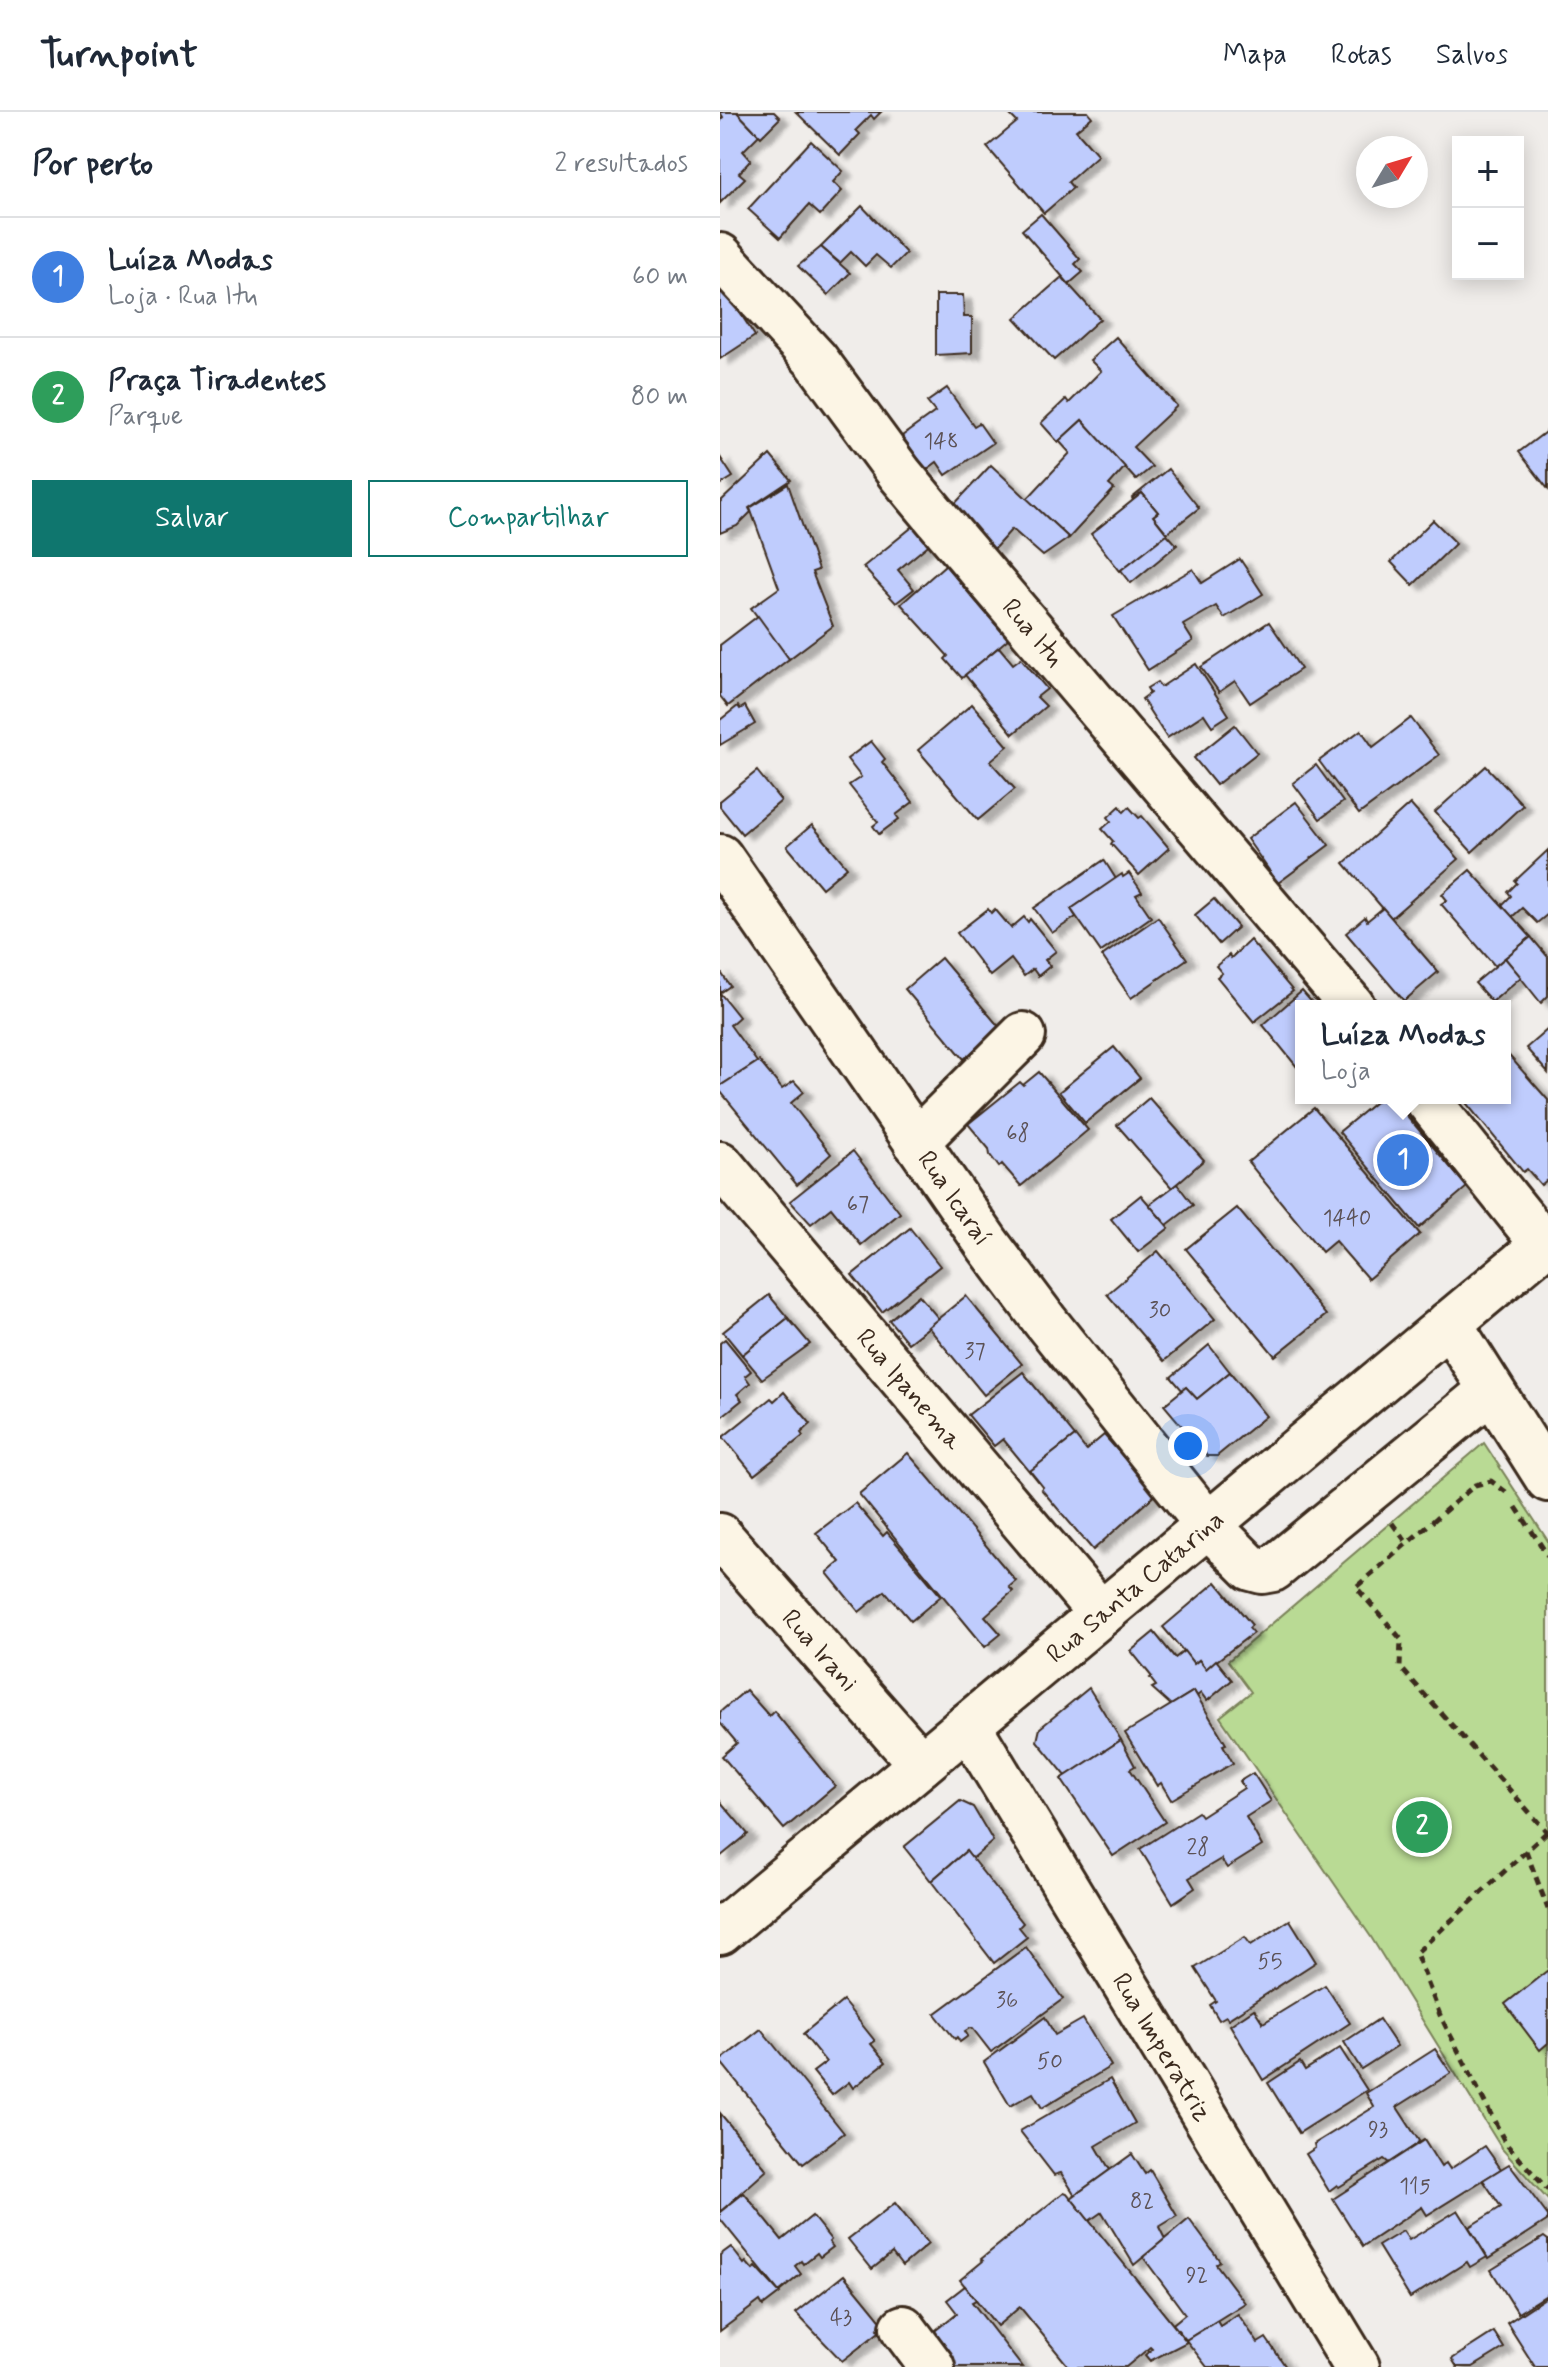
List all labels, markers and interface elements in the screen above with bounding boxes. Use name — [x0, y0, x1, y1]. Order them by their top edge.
text: Turnpoint — [40, 31, 198, 80]
text: Mapa — [1223, 37, 1287, 74]
text: Rotas — [1331, 37, 1392, 74]
text: Salvos — [1436, 37, 1508, 74]
north arrow — [1356, 136, 1428, 208]
map controls — [1452, 136, 1524, 280]
button: + — [1452, 136, 1524, 208]
text: Por perto — [32, 142, 153, 187]
text: 2 resultados — [555, 147, 688, 181]
button: − — [1452, 208, 1524, 280]
text: Luíza Modas — [108, 241, 273, 280]
text: 1 — [52, 260, 64, 294]
text: 60 m — [632, 260, 688, 294]
text: Loja · Rua Itu — [108, 280, 258, 314]
text: Praça Tiradentes — [108, 361, 326, 400]
text: 2 — [52, 380, 64, 414]
text: 80 m — [631, 380, 688, 414]
text: Parque — [108, 400, 183, 434]
house number: 148 — [923, 428, 959, 456]
button: Salvar — [32, 480, 352, 557]
button: Compartilhar — [368, 480, 688, 557]
street label: Rua Itu — [993, 592, 1071, 675]
popup — [1295, 1000, 1511, 1104]
text: Luíza Modas — [1321, 1016, 1485, 1055]
text: Loja — [1321, 1055, 1371, 1089]
house number: 68 — [1006, 1120, 1030, 1148]
pin: 1 — [1377, 1130, 1429, 1190]
street label: Rua Icaraí — [909, 1145, 998, 1253]
house number: 67 — [847, 1191, 869, 1219]
house number: 1440 — [1323, 1205, 1371, 1233]
house number: 30 — [1149, 1297, 1171, 1325]
street label: Rua Ipanema — [847, 1322, 970, 1458]
house number: 37 — [964, 1338, 986, 1366]
your location — [1168, 1426, 1208, 1466]
street label: Rua Santa Catarina — [1040, 1503, 1232, 1672]
street label: Rua Irani — [773, 1603, 865, 1700]
pin: 2 — [1396, 1797, 1448, 1857]
house number: 28 — [1187, 1834, 1209, 1862]
house number: 55 — [1258, 1948, 1282, 1976]
street label: Rua Imperatriz — [1103, 1967, 1219, 2128]
house number: 36 — [996, 1987, 1018, 2015]
house number: 50 — [1037, 2048, 1063, 2076]
house number: 93 — [1368, 2116, 1388, 2144]
house number: 115 — [1399, 2173, 1431, 2201]
house number: 82 — [1130, 2188, 1154, 2216]
house number: 92 — [1186, 2262, 1208, 2290]
house number: 43 — [830, 2304, 852, 2332]

